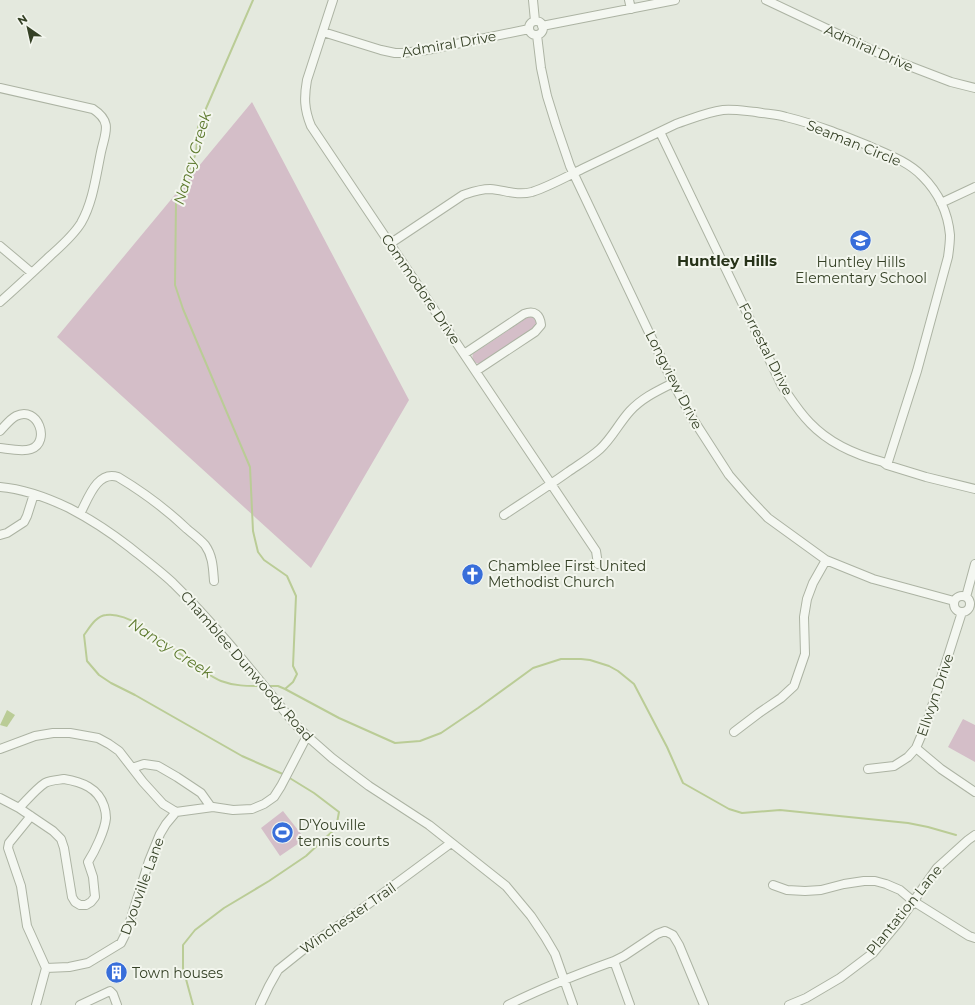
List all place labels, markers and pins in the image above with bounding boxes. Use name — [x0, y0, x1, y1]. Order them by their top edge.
school or university icon: Huntley Hills Elementary School — [848, 227, 874, 253]
place label: Huntley Hills Elementary School — [795, 253, 927, 287]
place label: Chamblee First United Methodist Church — [488, 557, 646, 591]
church icon: Chamblee First United Methodist Church — [459, 561, 485, 587]
place label: D'Youville tennis courts — [298, 816, 390, 850]
sports icon: D'Youville tennis courts — [270, 820, 296, 846]
building icon: Town houses — [103, 960, 129, 986]
place label: Town houses — [132, 964, 223, 982]

